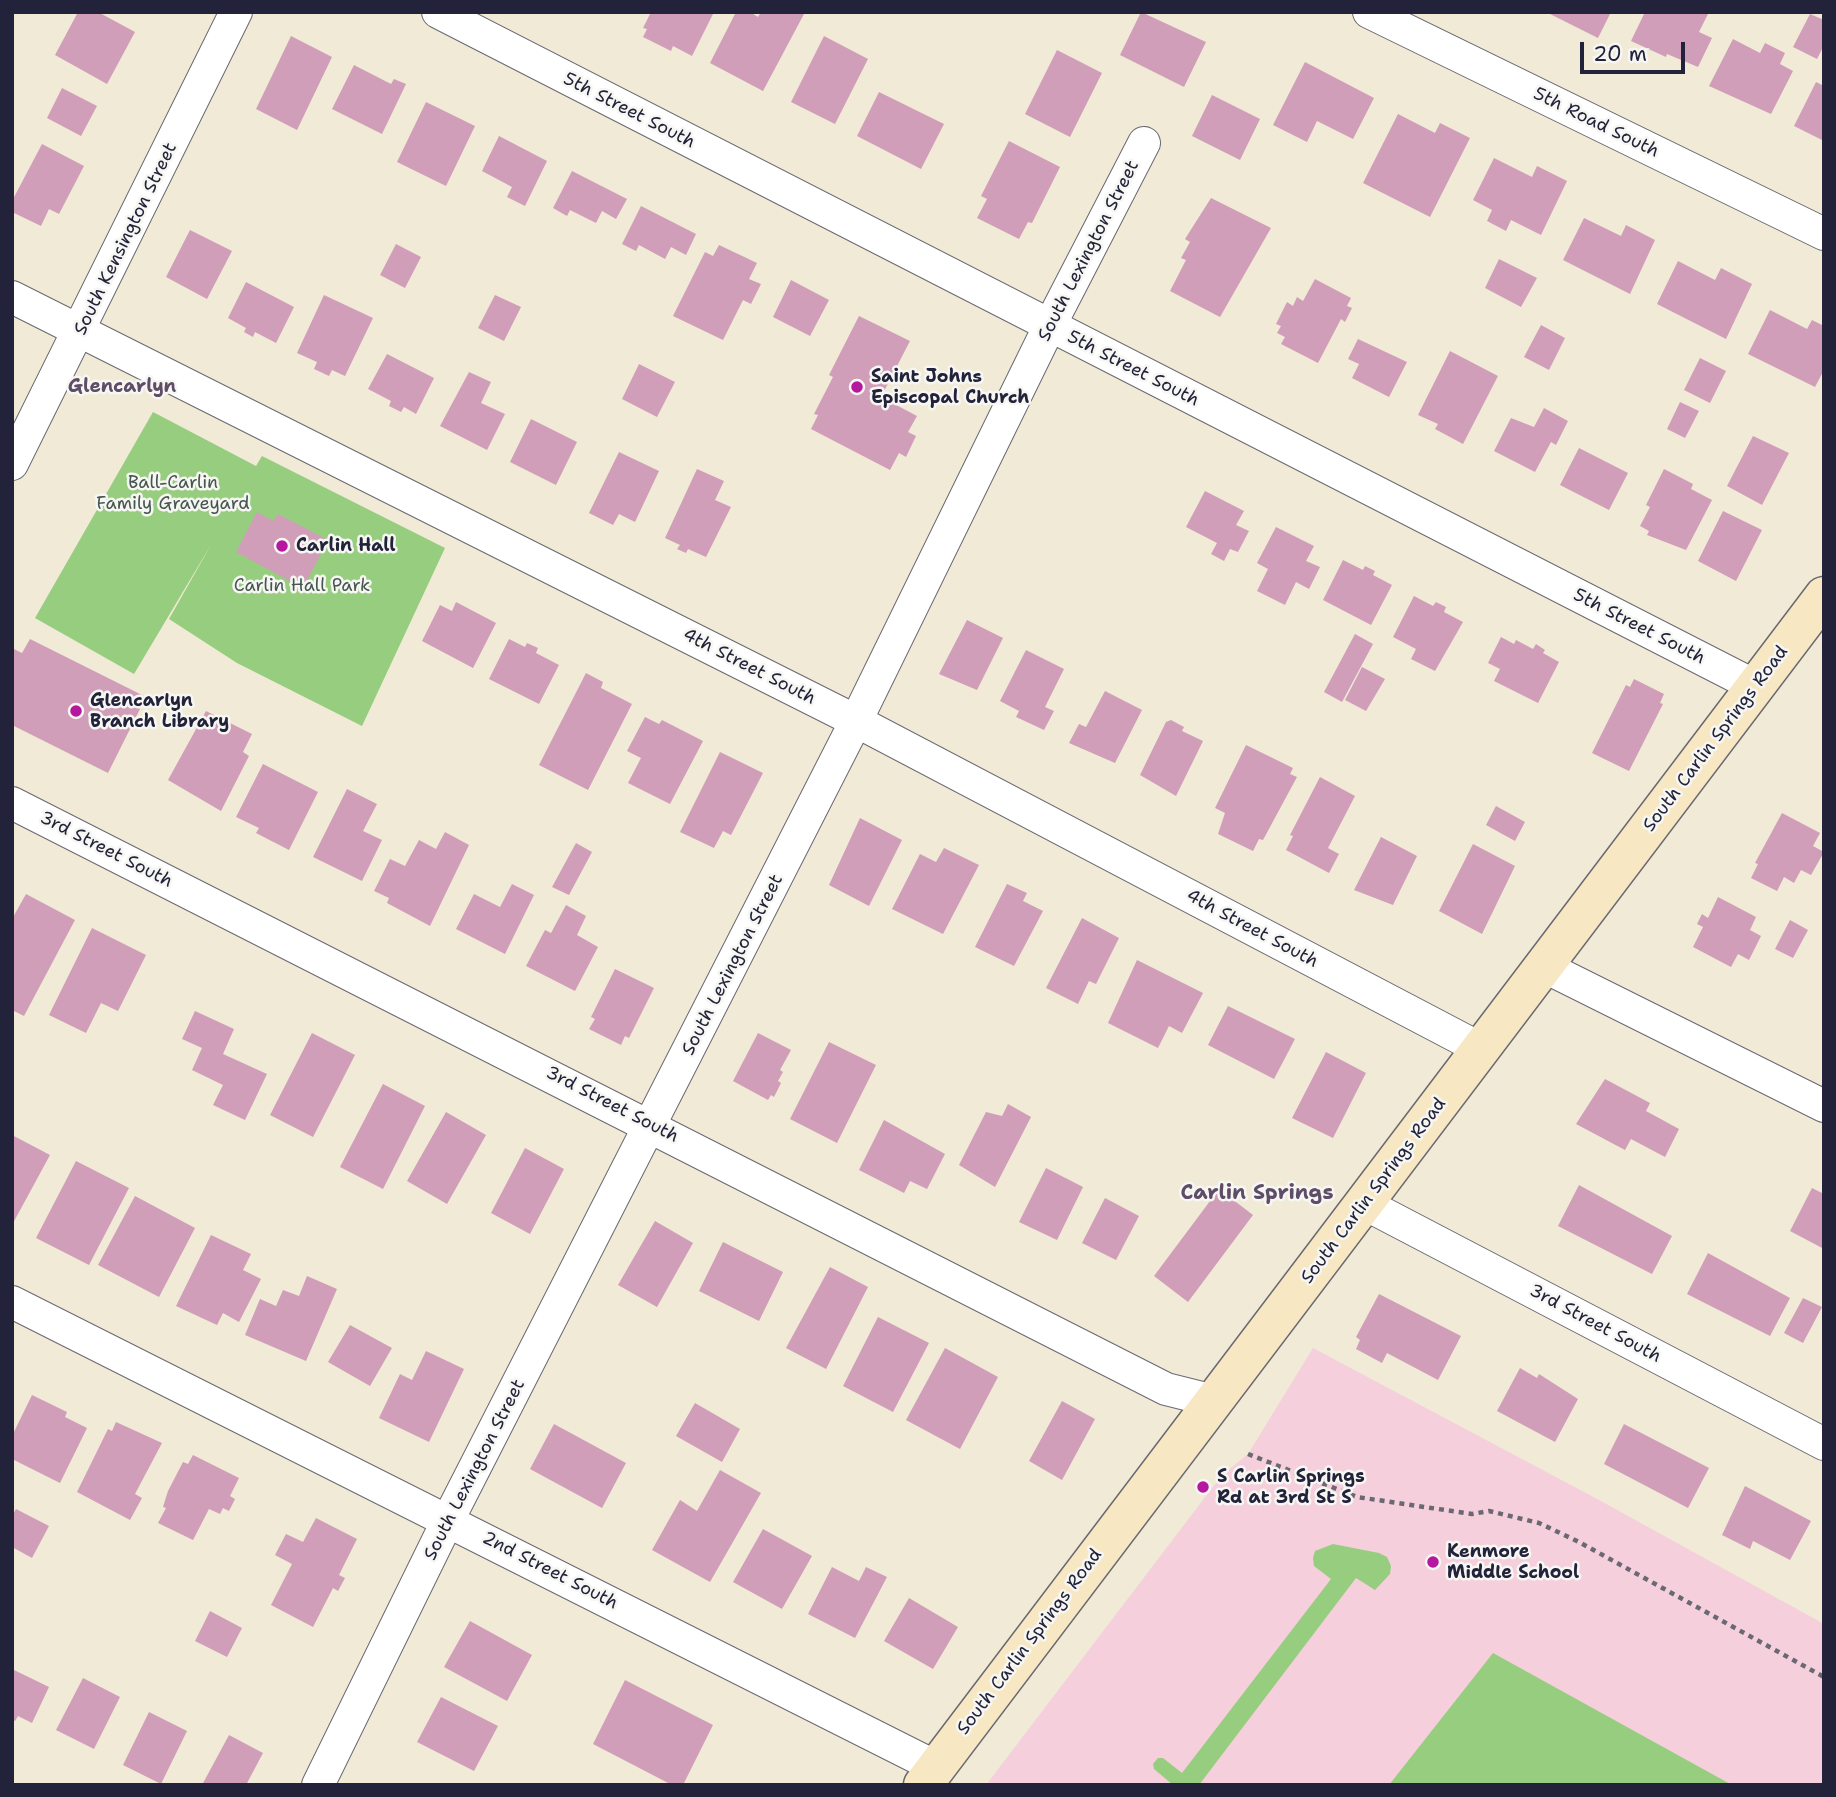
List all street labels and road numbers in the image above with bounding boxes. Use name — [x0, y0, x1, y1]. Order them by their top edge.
street label: 5th Street South — [560, 68, 698, 154]
street label: 5th Road South — [1530, 83, 1662, 163]
street label: South Kensington Street — [70, 139, 182, 339]
street label: South Lexington Street — [1034, 157, 1144, 345]
street label: 5th Street South — [1064, 326, 1202, 412]
street label: 5th Street South — [1570, 584, 1708, 670]
street label: 4th Street South — [679, 624, 819, 710]
street label: South Carlin Springs Road — [1639, 642, 1793, 836]
street label: 3rd Street South — [36, 807, 176, 893]
street label: South Lexington Street — [678, 871, 788, 1059]
street label: 4th Street South — [1182, 885, 1322, 973]
street label: 3rd Street South — [542, 1062, 682, 1148]
street label: South Carlin Springs Road — [1297, 1094, 1451, 1288]
street label: 3rd Street South — [1525, 1280, 1665, 1368]
street label: South Lexington Street — [420, 1376, 530, 1564]
street label: 2nd Street South — [479, 1527, 621, 1615]
street label: South Carlin Springs Road — [953, 1545, 1107, 1739]

